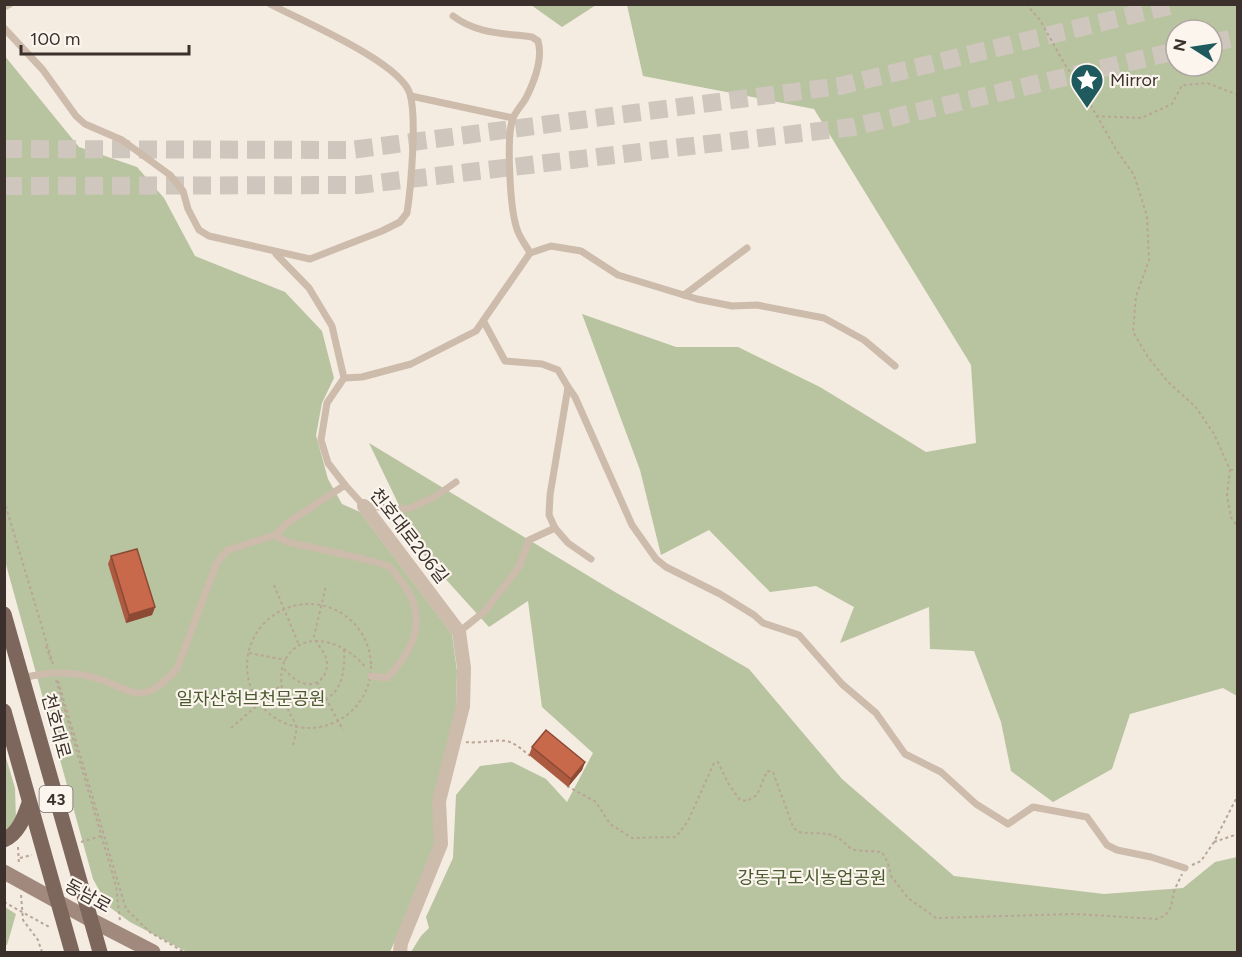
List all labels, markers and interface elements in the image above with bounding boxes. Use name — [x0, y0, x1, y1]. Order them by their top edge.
scale bar — [21, 18, 189, 56]
north arrow — [1164, 18, 1224, 78]
text: 100 m — [30, 28, 80, 50]
text: N — [1169, 37, 1190, 53]
place icon: Mirror — [1069, 62, 1105, 109]
place label: Mirror — [1110, 69, 1158, 91]
street label: 천호대로206길 — [365, 484, 453, 588]
park label: 일자산허브천문공원 — [176, 688, 326, 710]
street label: 천호대로 — [37, 691, 75, 761]
road number: 43 — [40, 786, 72, 812]
park label: 강동구도시농업공원 — [737, 867, 887, 889]
street label: 동남로 — [61, 874, 115, 918]

